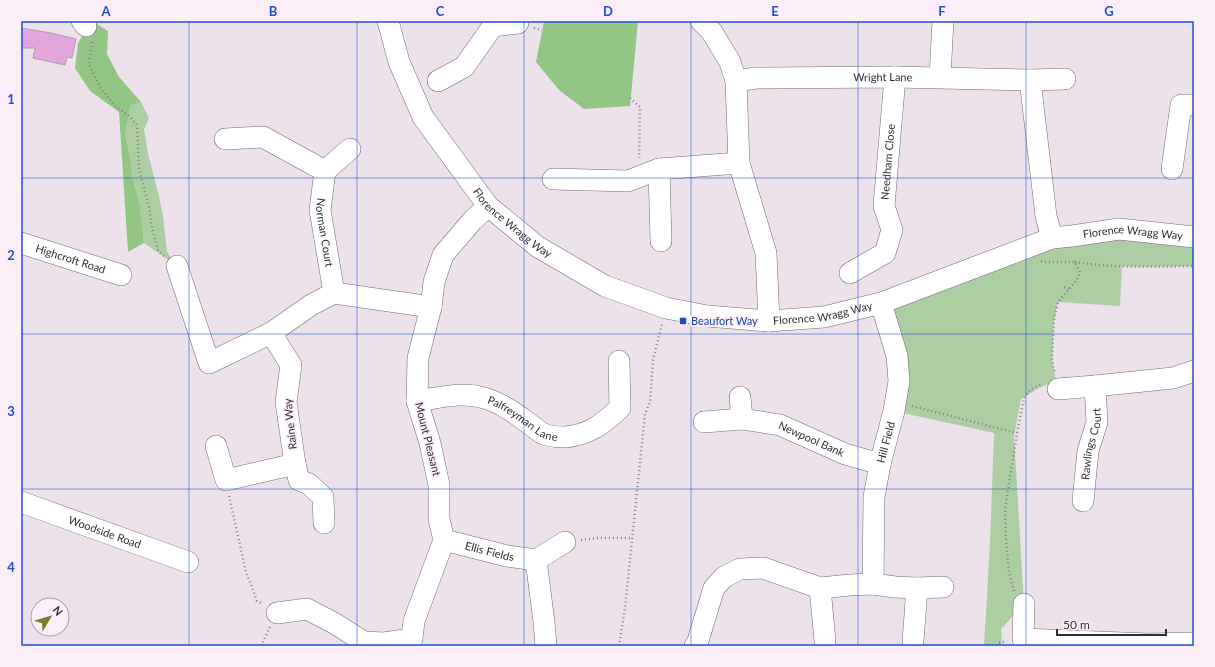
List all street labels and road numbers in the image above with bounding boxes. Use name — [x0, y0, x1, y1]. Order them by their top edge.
street label: Wright Lane — [853, 70, 913, 83]
street label: Needham Close — [878, 123, 897, 200]
street label: Florence Wragg Way — [471, 185, 555, 260]
street label: Norman Court — [314, 197, 336, 268]
street label: Florence Wragg Way — [1082, 222, 1184, 242]
street label: Highcroft Road — [34, 241, 107, 276]
street label: Florence Wragg Way — [773, 298, 874, 327]
street label: Palfreyman Lane — [486, 393, 558, 443]
street label: Raine Way — [280, 398, 299, 450]
street label: Mount Pleasant — [413, 400, 444, 477]
street label: Rawlings Court — [1078, 408, 1103, 480]
street label: Newpool Bank — [777, 418, 847, 459]
street label: Hill Field — [874, 420, 897, 464]
street label: Woodside Road — [67, 513, 143, 551]
street label: Ellis Fields — [464, 539, 515, 563]

